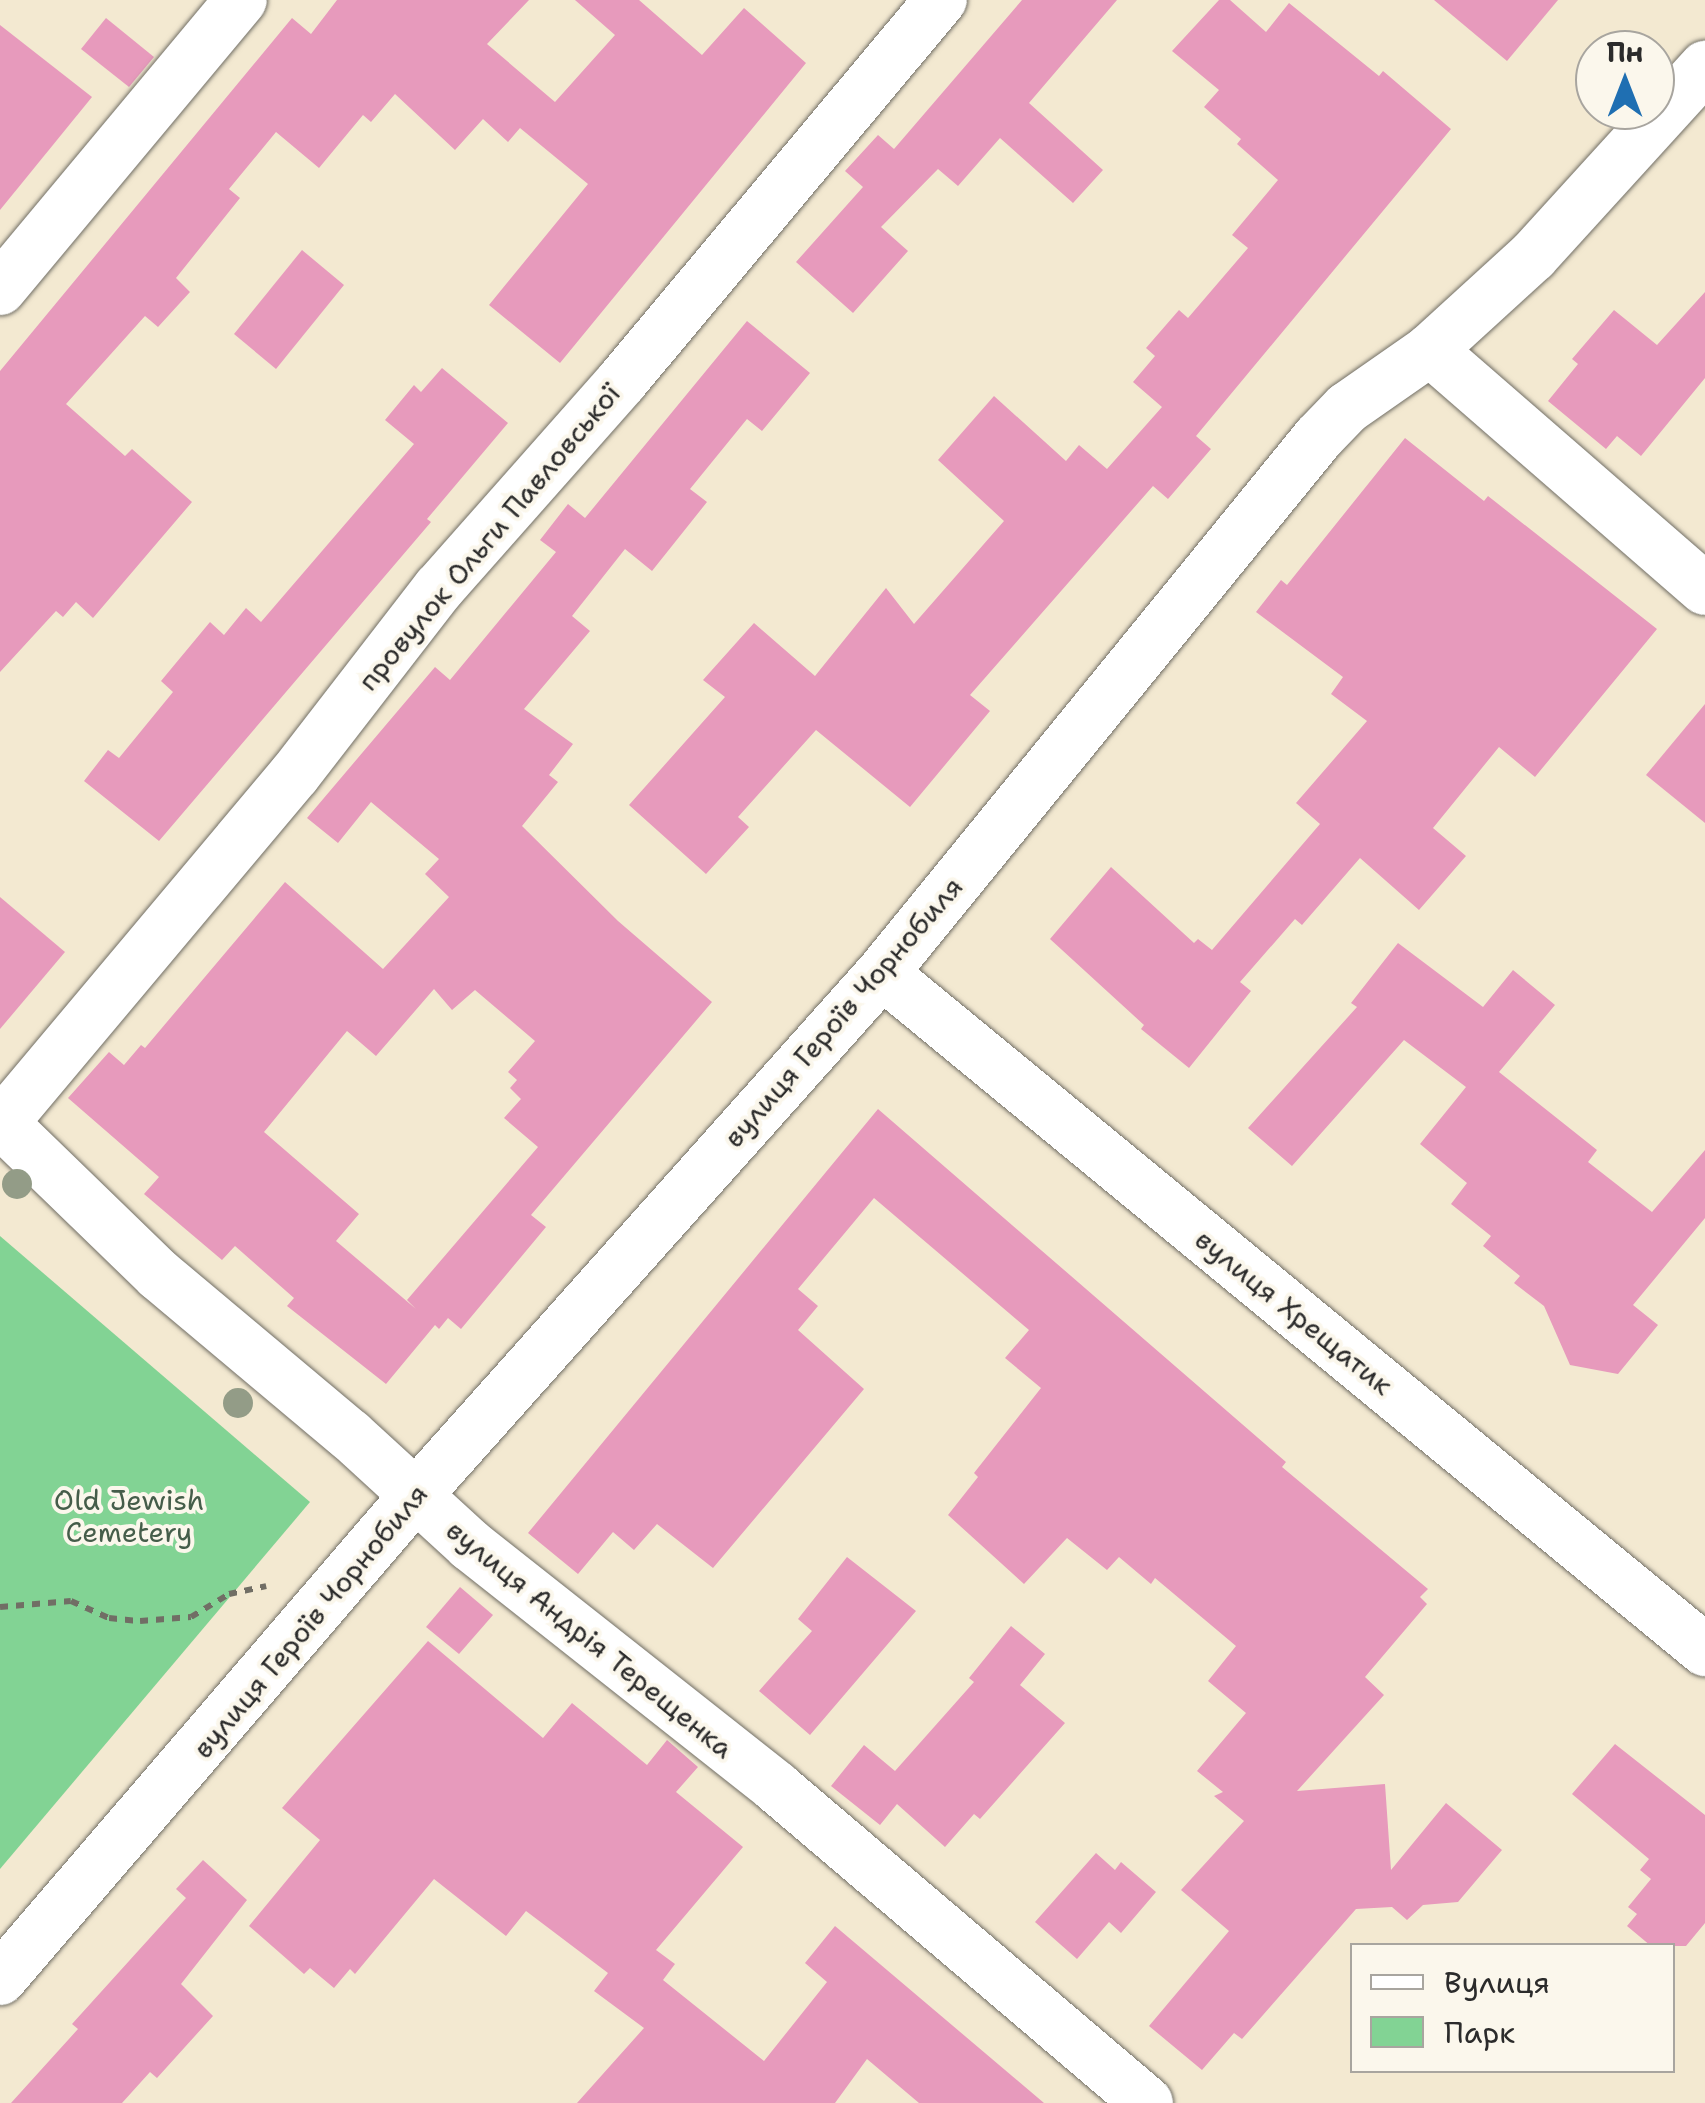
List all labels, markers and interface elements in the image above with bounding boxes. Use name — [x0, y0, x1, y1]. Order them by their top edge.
north arrow — [1575, 30, 1675, 130]
text: Пн — [1607, 33, 1644, 71]
street label: провулок Ольги Павловської — [351, 377, 627, 697]
street label: вулиця Героїв Чорнобиля — [716, 870, 970, 1154]
street label: вулиця Хрещатик — [1189, 1222, 1399, 1402]
street label: вулиця Героїв Чорнобиля — [186, 1477, 434, 1765]
park label: Old Jewish Cemetery — [54, 1483, 204, 1549]
street label: вулиця Андрія Терещенка — [440, 1513, 740, 1765]
legend — [1350, 1943, 1675, 2073]
text: Вулиця — [1444, 1962, 1550, 2003]
text: Парк — [1444, 2012, 1515, 2053]

